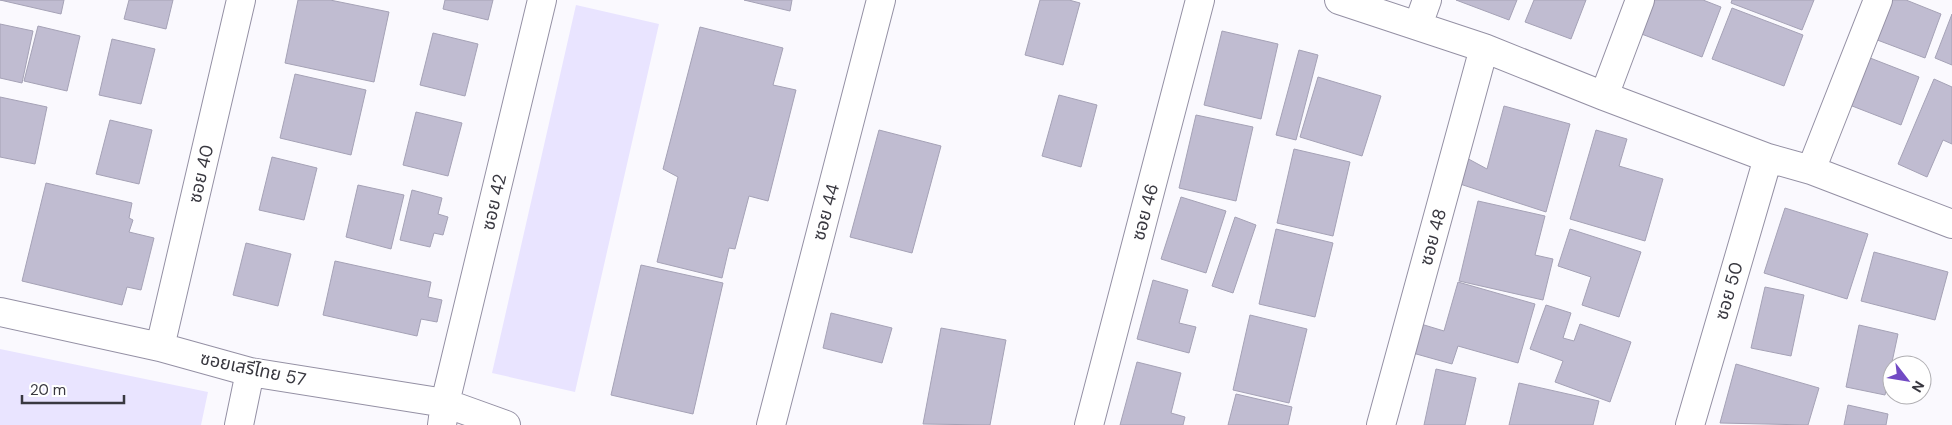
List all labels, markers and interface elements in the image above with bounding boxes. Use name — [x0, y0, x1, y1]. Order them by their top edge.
street label: ซอย 40 — [183, 143, 219, 205]
street label: ซอย 42 — [476, 171, 512, 233]
street label: ซอย 44 — [807, 181, 845, 243]
street label: ซอย 46 — [1126, 181, 1164, 243]
street label: ซอย 48 — [1414, 206, 1452, 268]
street label: ซอย 50 — [1709, 259, 1749, 323]
street label: ซอยเสรีไทย 57 — [198, 346, 308, 392]
north arrow — [1882, 355, 1932, 405]
scale bar — [22, 372, 125, 404]
text: N — [1908, 378, 1928, 396]
text: 20 m — [30, 380, 66, 400]

